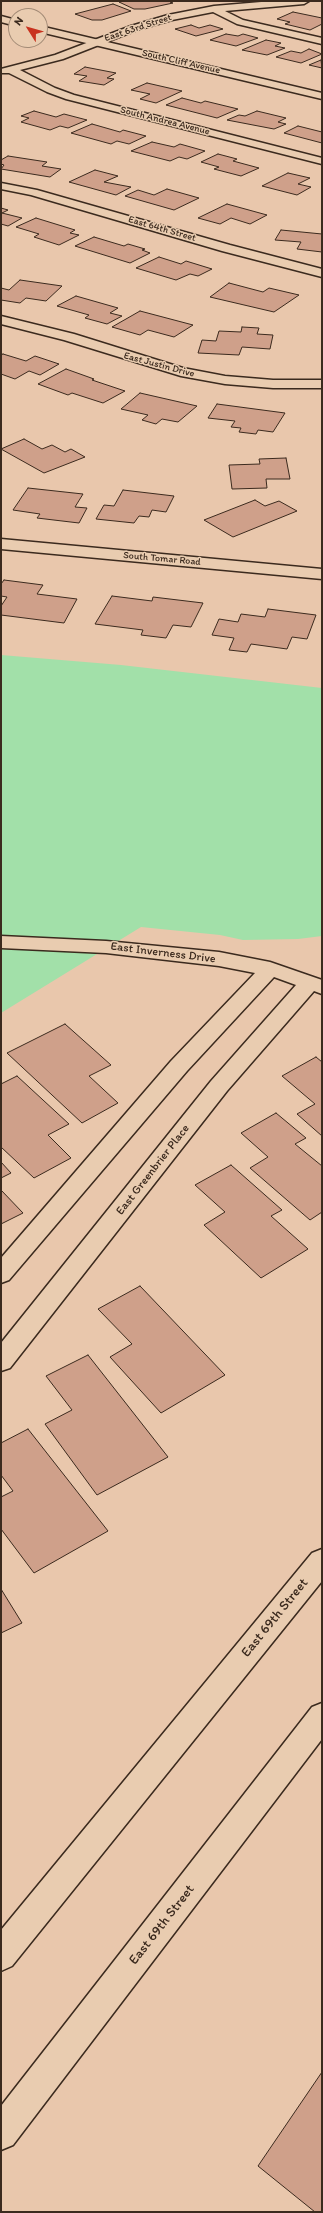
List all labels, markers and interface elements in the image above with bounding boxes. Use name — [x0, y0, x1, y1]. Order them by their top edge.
north arrow — [8, 8, 48, 48]
street label: East 63rd Street — [103, 11, 173, 45]
text: N — [11, 14, 26, 28]
street label: South Cliff Avenue — [141, 47, 221, 77]
street label: South Andrea Avenue — [119, 104, 211, 138]
street label: East 64th Street — [127, 214, 197, 244]
street label: East Justin Drive — [122, 350, 196, 380]
street label: South Tomar Road — [123, 550, 201, 568]
street label: East Inverness Drive — [110, 939, 216, 967]
street label: East Greenbrier Place — [113, 1122, 193, 1218]
street label: East 69th Street — [238, 1575, 312, 1661]
street label: East 69th Street — [126, 1882, 198, 1968]

